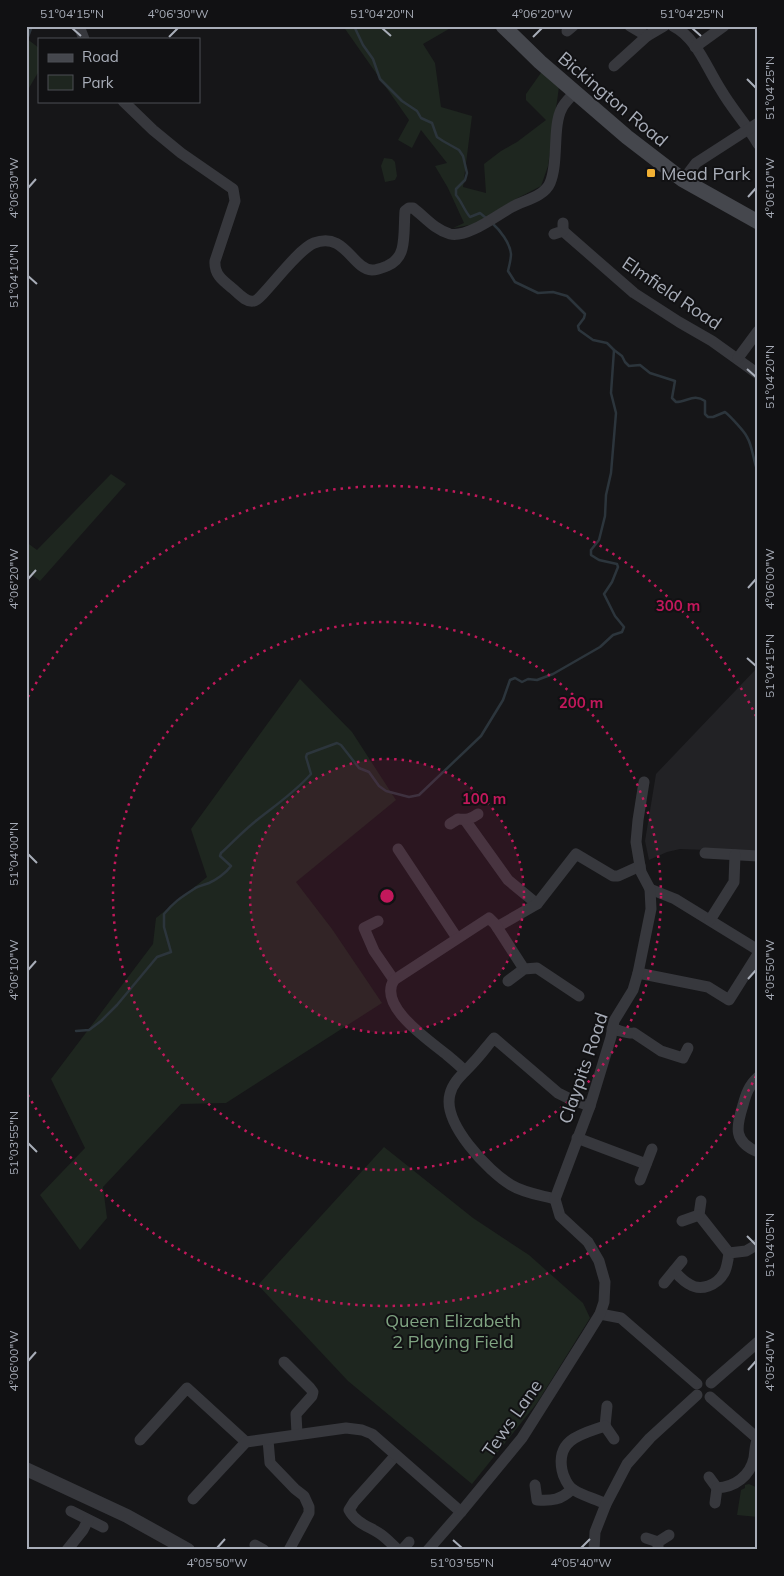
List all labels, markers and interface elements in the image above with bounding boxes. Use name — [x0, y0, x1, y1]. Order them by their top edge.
text: 51°04'15"N — [40, 6, 104, 21]
text: 4°06'30"W — [147, 6, 209, 21]
text: 51°04'20"N — [350, 6, 414, 21]
text: 4°06'20"W — [511, 6, 573, 21]
text: 51°04'25"N — [660, 6, 724, 21]
legend — [38, 38, 200, 102]
street label: Bickington Road — [553, 46, 673, 152]
text: Road — [82, 47, 119, 66]
text: 51°04'25"N — [762, 56, 777, 120]
text: Park — [82, 73, 114, 92]
text: 4°06'30"W — [6, 157, 21, 219]
text: 4°06'10"W — [762, 157, 777, 219]
place label: Mead Park — [661, 162, 751, 185]
marker: Mead Park — [645, 167, 657, 179]
text: 51°04'10"N — [6, 244, 21, 308]
street label: Elmfield Road — [618, 251, 726, 335]
text: 51°04'20"N — [762, 345, 777, 409]
text: 4°06'20"W — [6, 548, 21, 610]
text: 4°06'00"W — [762, 548, 777, 610]
text: 300 m — [656, 596, 700, 615]
text: 51°04'15"N — [762, 634, 777, 698]
text: 200 m — [559, 693, 603, 712]
text: 100 m — [462, 789, 506, 808]
text: 51°04'00"N — [6, 822, 21, 886]
centre of rings — [378, 887, 396, 905]
text: 4°06'10"W — [6, 939, 21, 1001]
text: 4°05'50"W — [762, 939, 777, 1001]
street label: Claypits Road — [553, 1009, 613, 1127]
text: 51°03'55"N — [6, 1111, 21, 1175]
text: 51°04'05"N — [762, 1213, 777, 1277]
park label: Queen Elizabeth 2 Playing Field — [385, 1309, 521, 1353]
text: 4°06'00"W — [6, 1330, 21, 1392]
text: 4°05'40"W — [762, 1330, 777, 1392]
street label: Tews Lane — [477, 1375, 547, 1461]
text: 4°05'50"W — [186, 1555, 248, 1570]
text: 51°03'55"N — [430, 1555, 494, 1570]
text: 4°05'40"W — [550, 1555, 612, 1570]

